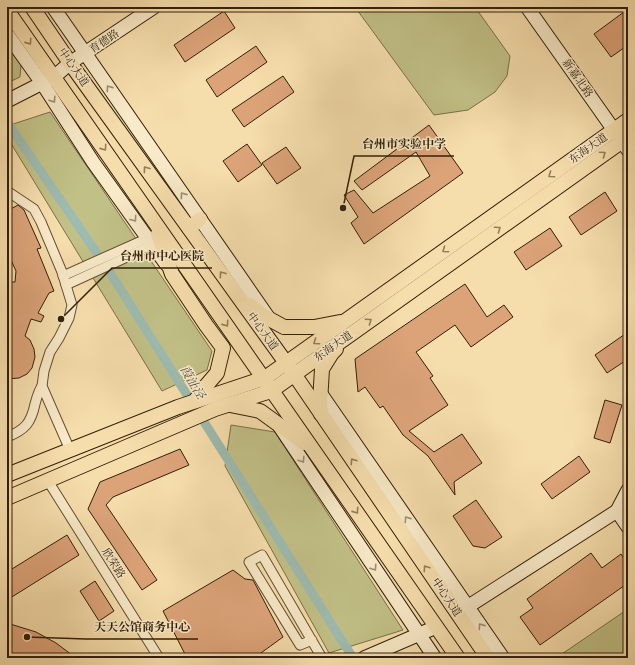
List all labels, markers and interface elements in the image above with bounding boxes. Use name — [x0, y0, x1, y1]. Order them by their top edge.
street label: 育德路 — [86, 26, 122, 56]
one-way arrow — [24, 37, 31, 44]
street label: 中心大道 — [56, 45, 92, 89]
street label: 新嘉北路 — [560, 56, 596, 100]
one-way arrow — [106, 85, 114, 92]
one-way arrow — [49, 96, 56, 103]
street label: 东海大道 — [566, 130, 610, 166]
callout: 台州市实验中学 — [354, 132, 454, 156]
text: 台州市实验中学 — [362, 136, 446, 151]
one-way arrow — [99, 144, 107, 151]
one-way arrow — [599, 152, 606, 159]
one-way arrow — [144, 166, 151, 173]
one-way arrow — [548, 170, 555, 177]
one-way arrow — [180, 192, 188, 199]
one-way arrow — [129, 215, 137, 222]
one-way arrow — [493, 227, 500, 234]
callout: 台州市中心医院 — [112, 244, 212, 268]
one-way arrow — [442, 245, 449, 252]
text: 台州市中心医院 — [120, 248, 204, 263]
one-way arrow — [219, 271, 227, 278]
street label: 中心大道 — [244, 309, 282, 353]
one-way arrow — [364, 319, 371, 326]
one-way arrow — [221, 320, 229, 327]
street label: 东海大道 — [311, 328, 355, 364]
one-way arrow — [313, 337, 320, 345]
water label: 葭沚泾 — [177, 363, 209, 402]
one-way arrow — [297, 455, 304, 462]
one-way arrow — [350, 458, 358, 465]
one-way arrow — [351, 507, 358, 514]
one-way arrow — [404, 516, 412, 523]
street label: 欣荣路 — [99, 545, 129, 581]
one-way arrow — [369, 563, 376, 570]
one-way arrow — [423, 565, 431, 572]
street label: 中心大道 — [429, 575, 465, 619]
callout: 天天公馆商务中心 — [86, 615, 198, 639]
text: 天天公馆商务中心 — [94, 619, 190, 634]
one-way arrow — [478, 623, 486, 630]

